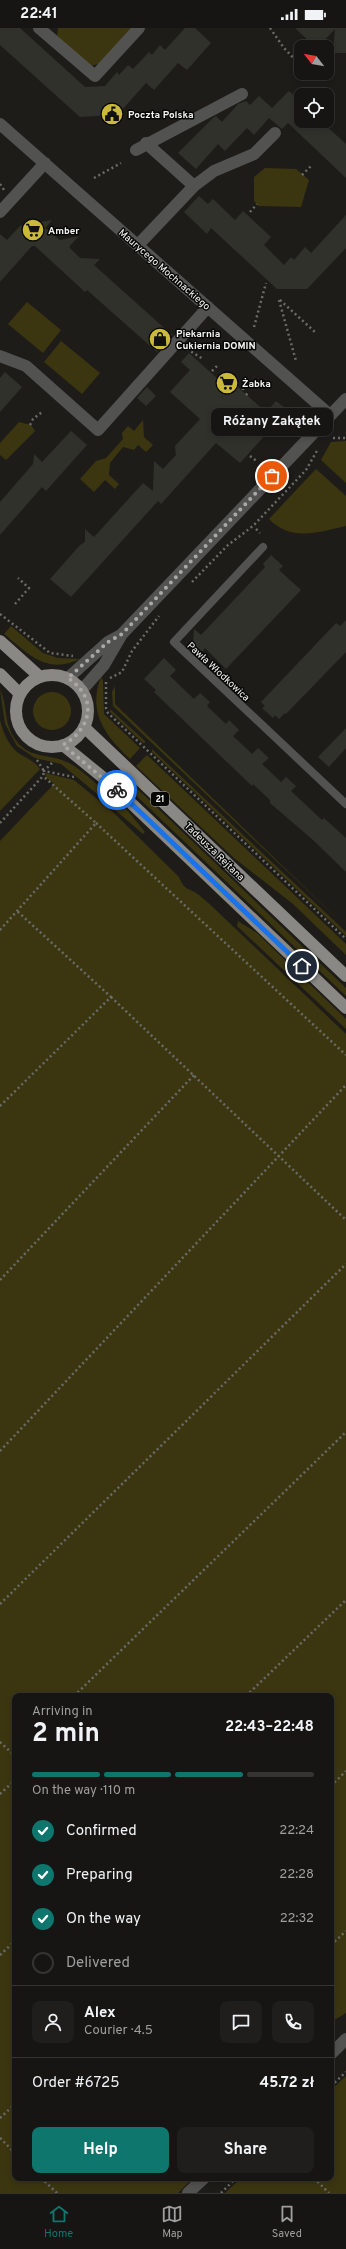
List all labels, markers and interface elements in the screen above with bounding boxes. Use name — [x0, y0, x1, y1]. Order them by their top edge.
text: 22:41 — [20, 5, 58, 24]
north arrow — [294, 40, 334, 80]
map controls — [294, 40, 334, 128]
button: locate — [294, 88, 334, 128]
public building icon: Poczta Polska — [99, 101, 125, 127]
place label: Poczta Polska — [128, 109, 193, 122]
supermarket icon: Amber — [20, 217, 46, 243]
place label: Amber — [48, 225, 80, 238]
street label: Maurycego Mochnackiego — [115, 227, 213, 314]
shop icon: Piekarnia Cukiernia DOMIN — [147, 326, 173, 352]
place label: Piekarnia Cukiernia DOMIN — [176, 328, 256, 353]
supermarket icon: Żabka — [214, 370, 240, 396]
place label: Żabka — [242, 377, 271, 391]
callout: Różany Zakątek — [211, 408, 333, 436]
text: Różany Zakątek — [223, 414, 321, 430]
pin — [255, 459, 289, 493]
icon: bag — [261, 465, 283, 487]
street label: Pawła Włodkowica — [184, 640, 252, 705]
courier — [97, 770, 137, 810]
icon: bike — [106, 779, 128, 801]
road number: 21 — [151, 792, 169, 806]
street label: Tadeusza Rejtana — [181, 820, 247, 884]
pin — [285, 949, 319, 983]
icon: home — [291, 955, 313, 977]
text: Arriving in — [32, 1704, 93, 1720]
text: 2 min — [32, 1718, 100, 1751]
text: 22:43–22:48 — [225, 1718, 314, 1737]
text: On the way · 110 m — [32, 1783, 135, 1799]
icon: check — [32, 1820, 54, 1842]
text: Confirmed — [66, 1822, 137, 1841]
text: 22:24 — [279, 1823, 314, 1839]
icon: check — [32, 1864, 54, 1886]
text: Preparing — [66, 1866, 133, 1885]
text: 22:28 — [279, 1867, 314, 1883]
icon: check — [32, 1908, 54, 1930]
text: On the way — [66, 1910, 141, 1929]
text: 22:32 — [280, 1911, 314, 1927]
text: Delivered — [66, 1954, 130, 1973]
button: person — [32, 2001, 74, 2043]
button: chat — [220, 2001, 262, 2043]
button: phone — [272, 2001, 314, 2043]
text: Alex — [84, 2004, 116, 2023]
text: Courier · 4.5 — [84, 2023, 153, 2039]
text: Order #6725 — [32, 2074, 119, 2093]
text: 45.72 zł — [260, 2074, 314, 2093]
button: Help — [32, 2127, 169, 2173]
button: Share — [177, 2127, 314, 2173]
tab: Home — [44, 2203, 73, 2241]
tab: Map — [161, 2203, 183, 2241]
tab: Saved — [272, 2203, 302, 2241]

